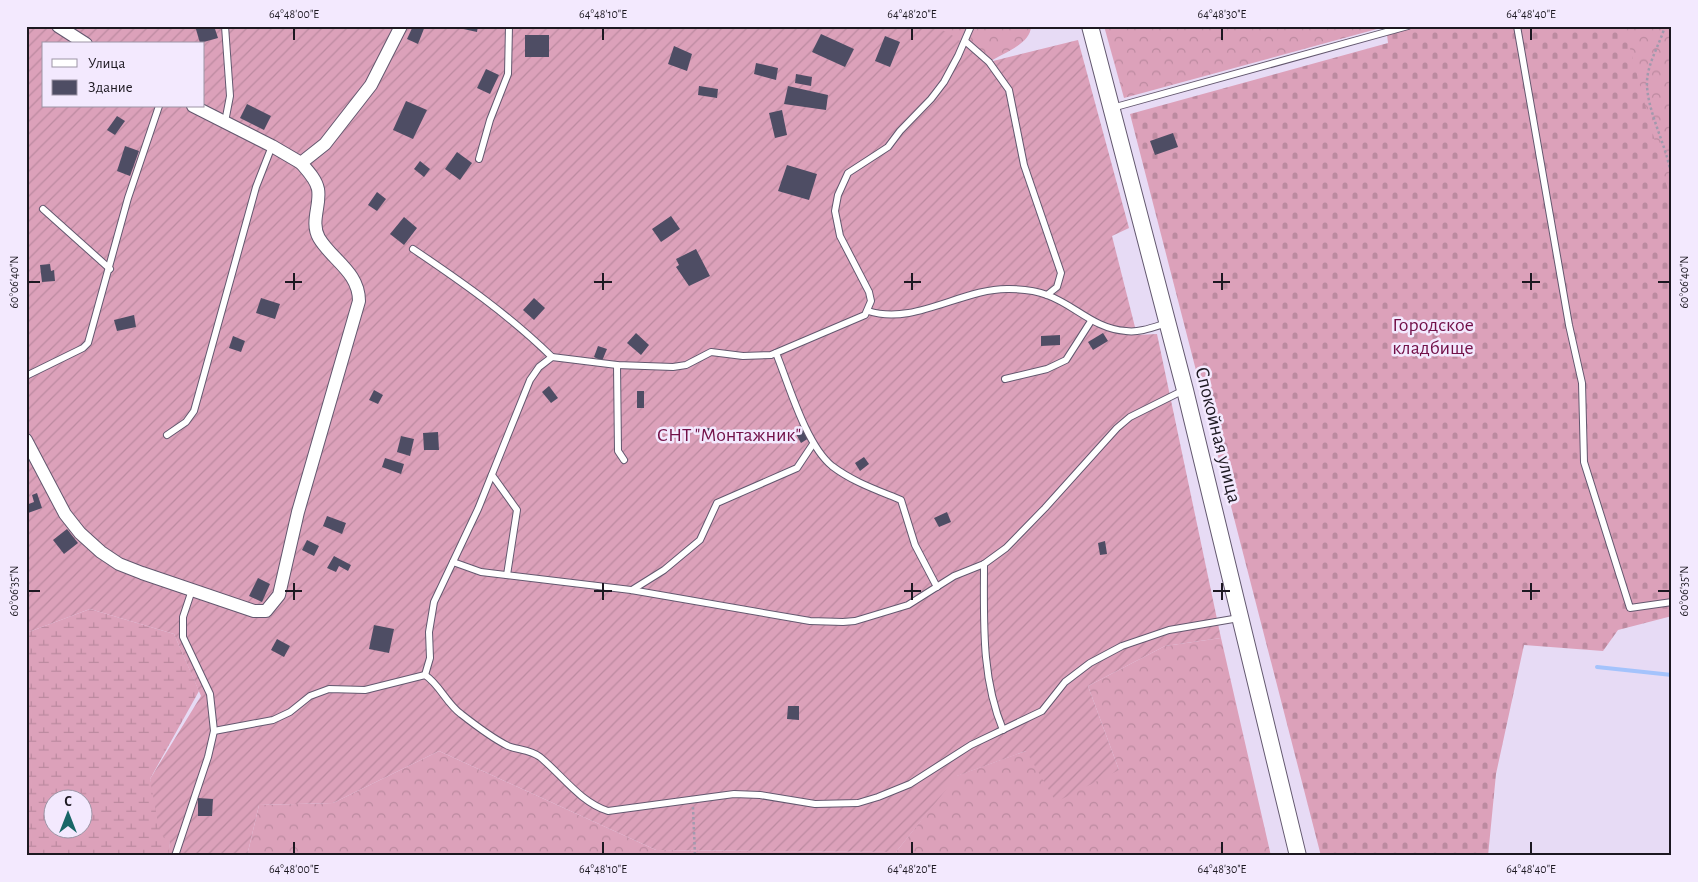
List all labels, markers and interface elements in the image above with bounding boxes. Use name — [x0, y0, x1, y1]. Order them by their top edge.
text: 64°48'00"E — [269, 8, 319, 20]
text: 64°48'10"E — [579, 8, 627, 20]
text: 64°48'20"E — [887, 8, 937, 20]
text: 64°48'30"E — [1198, 8, 1247, 20]
text: 64°48'40"E — [1506, 8, 1556, 20]
legend — [42, 42, 205, 108]
text: Улица — [88, 56, 125, 71]
text: Здание — [88, 80, 133, 95]
text: 60°06'40"N — [8, 255, 20, 309]
text: 60°06'40"N — [1678, 255, 1690, 309]
park label: Городское кладбище — [1392, 315, 1474, 358]
street label: Спокойная улица — [1191, 365, 1245, 505]
park label: СНТ "Монтажник" — [657, 425, 801, 445]
text: 60°06'35"N — [8, 566, 20, 616]
text: 60°06'35"N — [1678, 566, 1690, 616]
north arrow — [42, 790, 92, 840]
text: С — [64, 795, 72, 809]
text: 64°48'00"E — [269, 863, 319, 875]
text: 64°48'10"E — [579, 863, 627, 875]
text: 64°48'20"E — [887, 863, 937, 875]
text: 64°48'30"E — [1198, 863, 1247, 875]
text: 64°48'40"E — [1506, 863, 1556, 875]

